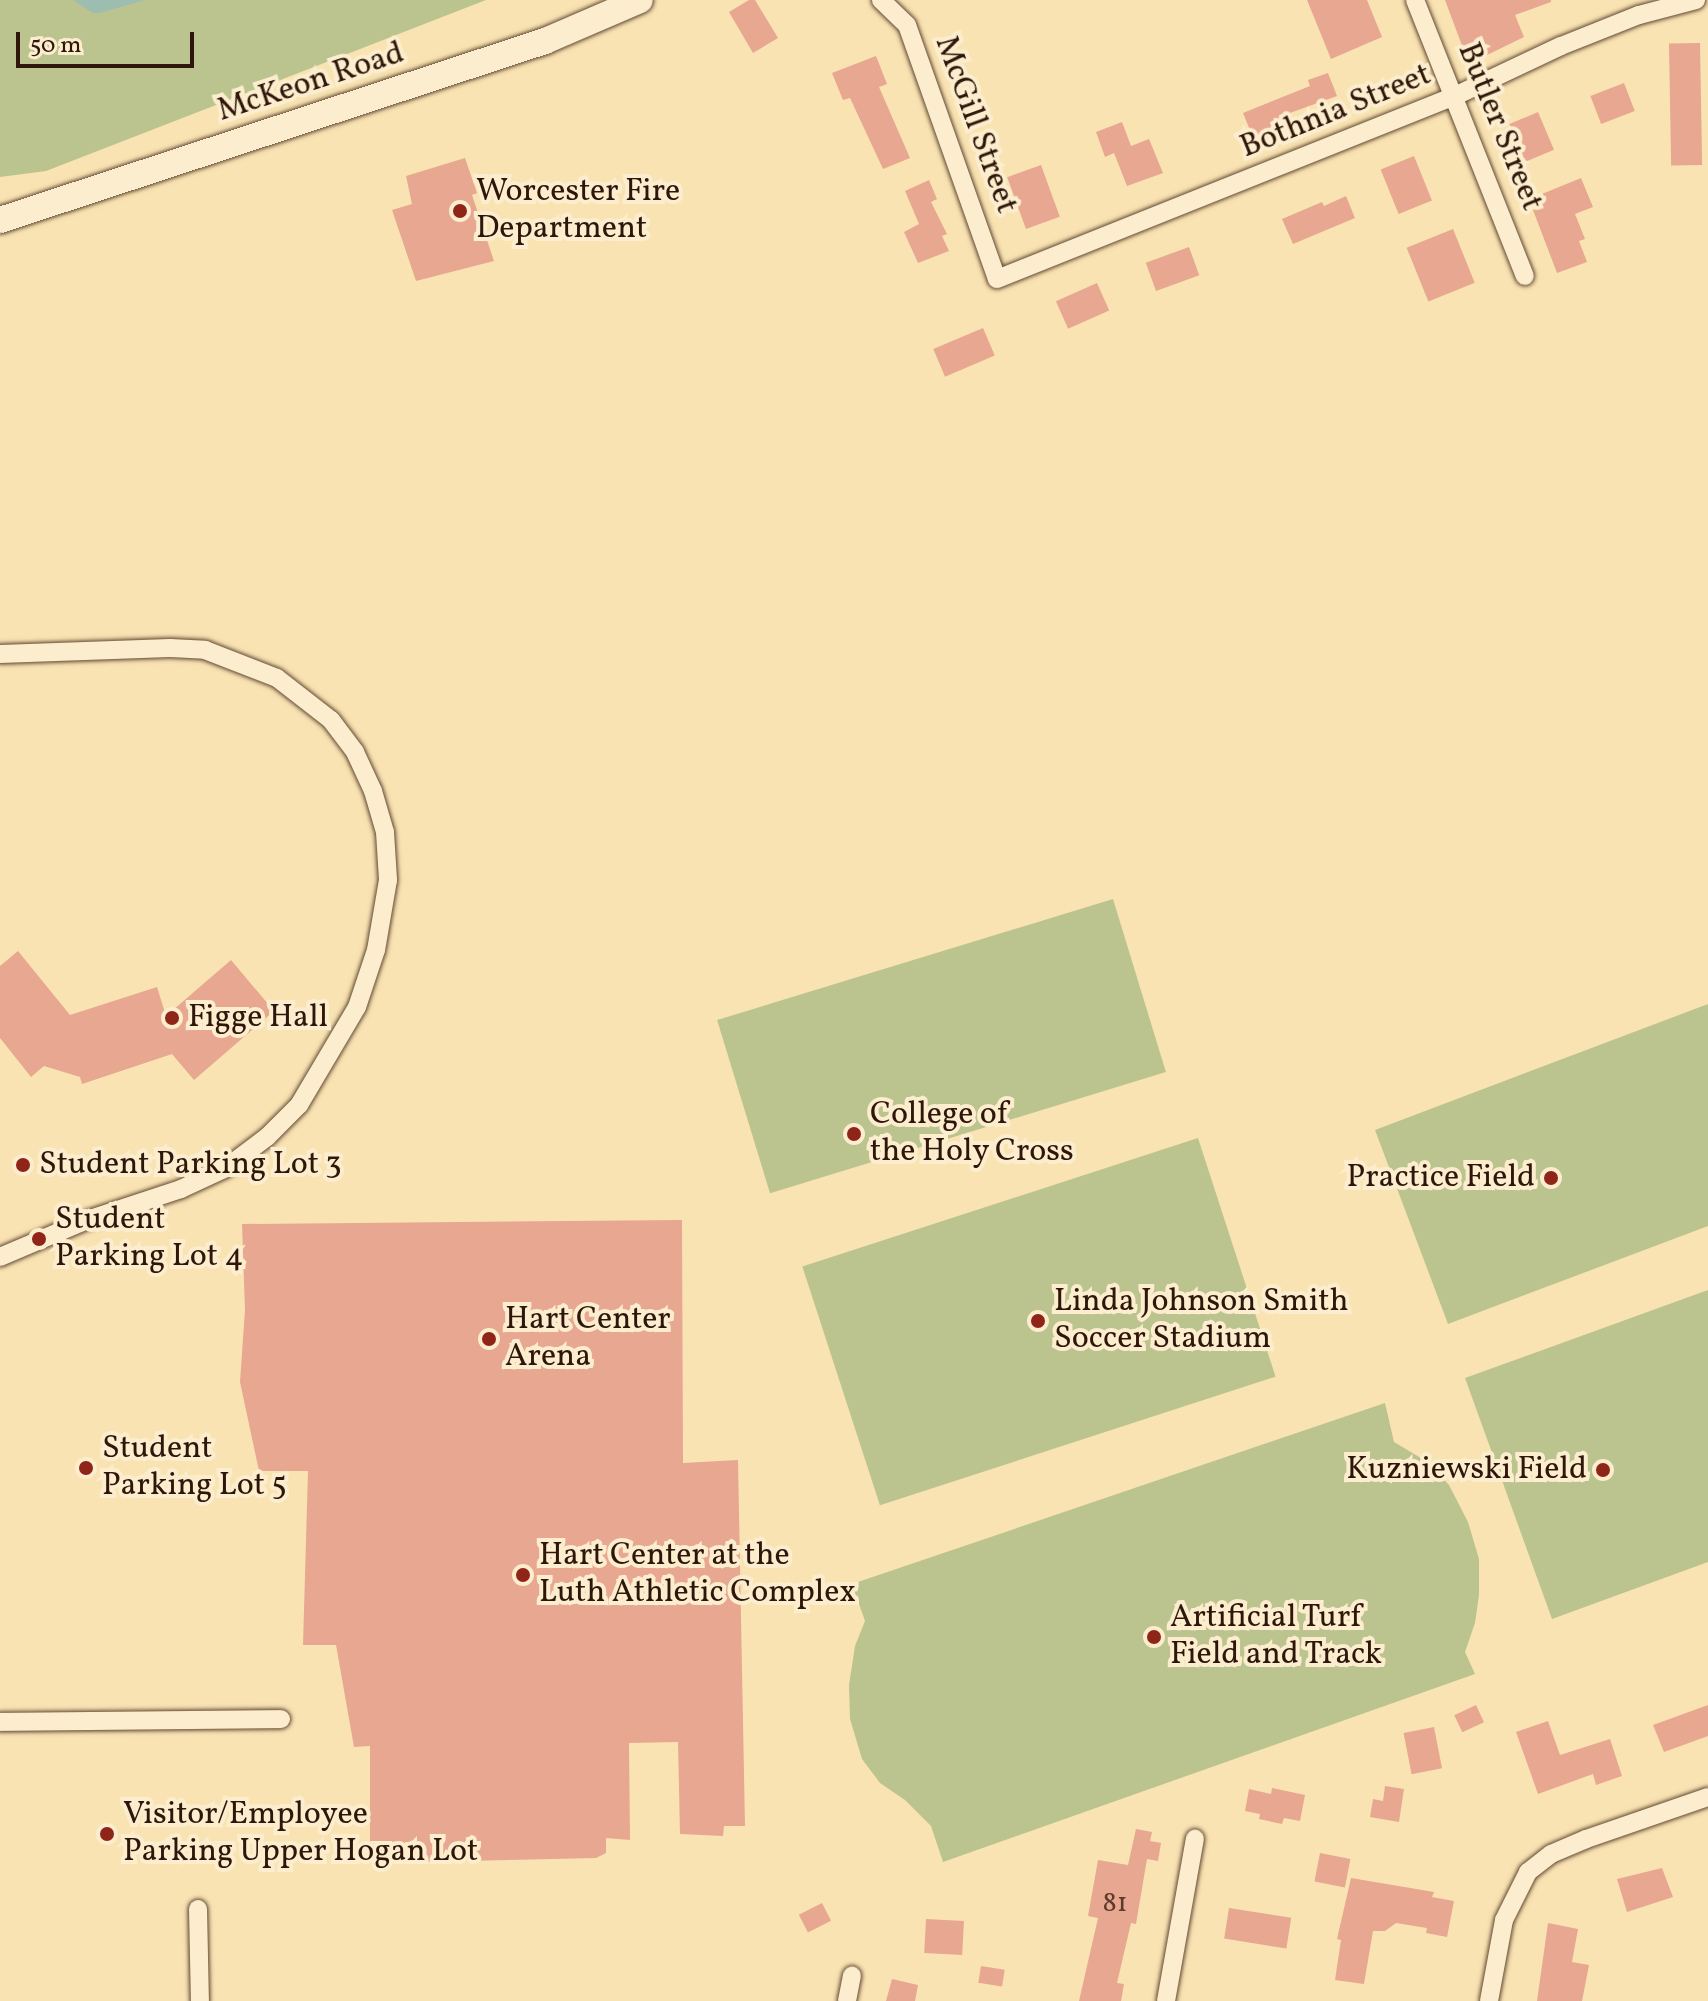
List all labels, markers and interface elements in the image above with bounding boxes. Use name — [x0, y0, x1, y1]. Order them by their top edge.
scale bar — [20, 16, 198, 66]
text: 50 m — [30, 29, 82, 63]
street label: McGill Street — [925, 31, 1025, 219]
street label: McKeon Road — [213, 35, 409, 131]
street label: Butler Street — [1448, 37, 1550, 217]
street label: Bothnia Street — [1235, 56, 1437, 168]
place label: Worcester Fire Department — [476, 174, 680, 249]
marker: Worcester Fire Department — [451, 202, 469, 220]
place label: Figge Hall — [188, 999, 328, 1037]
marker: Figge Hall — [163, 1009, 181, 1027]
place label: College of the Holy Cross — [870, 1097, 1075, 1172]
marker: College of the Holy Cross — [845, 1125, 863, 1143]
place label: Student Parking Lot 3 — [39, 1146, 342, 1184]
marker: Student Parking Lot 3 — [14, 1156, 32, 1174]
place label: Practice Field — [1347, 1159, 1535, 1197]
marker: Practice Field — [1542, 1169, 1560, 1187]
place label: Student Parking Lot 4 — [55, 1202, 244, 1277]
marker: Student Parking Lot 4 — [30, 1230, 48, 1248]
place label: Linda Johnson Smith Soccer Stadium — [1054, 1284, 1349, 1359]
place label: Hart Center Arena — [505, 1302, 671, 1377]
marker: Linda Johnson Smith Soccer Stadium — [1029, 1312, 1047, 1330]
marker: Hart Center Arena — [480, 1330, 498, 1348]
place label: Student Parking Lot 5 — [102, 1431, 287, 1506]
place label: Kuzniewski Field — [1346, 1451, 1587, 1489]
marker: Student Parking Lot 5 — [77, 1459, 95, 1477]
marker: Kuzniewski Field — [1594, 1461, 1612, 1479]
place label: Hart Center at the Luth Athletic Complex — [539, 1538, 856, 1613]
marker: Hart Center at the Luth Athletic Complex — [514, 1566, 532, 1584]
place label: Artificial Turf Field and Track — [1170, 1600, 1383, 1675]
marker: Artificial Turf Field and Track — [1145, 1628, 1163, 1646]
place label: Visitor/Employee Parking Upper Hogan Lot — [123, 1797, 478, 1872]
marker: Visitor/Employee Parking Upper Hogan Lot — [98, 1825, 116, 1843]
house number: 81 — [1102, 1887, 1128, 1921]

